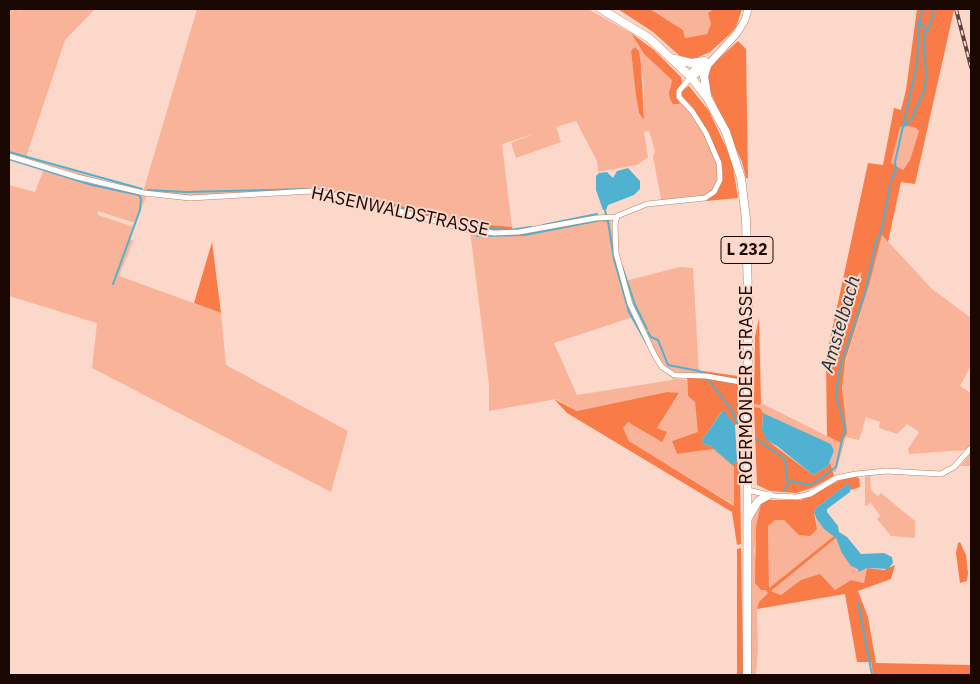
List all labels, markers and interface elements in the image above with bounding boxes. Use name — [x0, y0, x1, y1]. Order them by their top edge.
street label: HASENWALDSTRASSE — [309, 183, 491, 241]
road number: L 232 — [721, 236, 773, 264]
water label: Amstelbach — [816, 273, 866, 375]
street label: ROERMONDER STRASSE — [736, 285, 758, 485]

